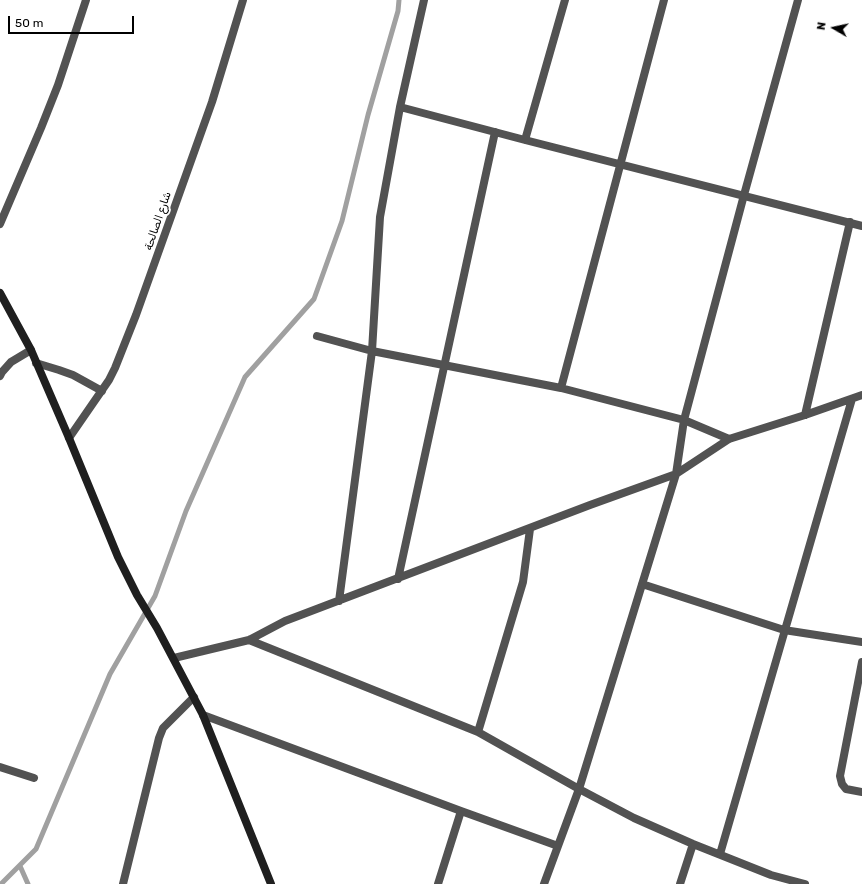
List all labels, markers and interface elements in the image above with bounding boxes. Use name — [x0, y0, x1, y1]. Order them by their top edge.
scale bar — [10, 8, 136, 34]
north arrow — [814, 8, 854, 48]
text: 50 m — [15, 16, 43, 30]
text: N — [815, 21, 829, 31]
street label: شارع الصالحة — [142, 190, 174, 252]

